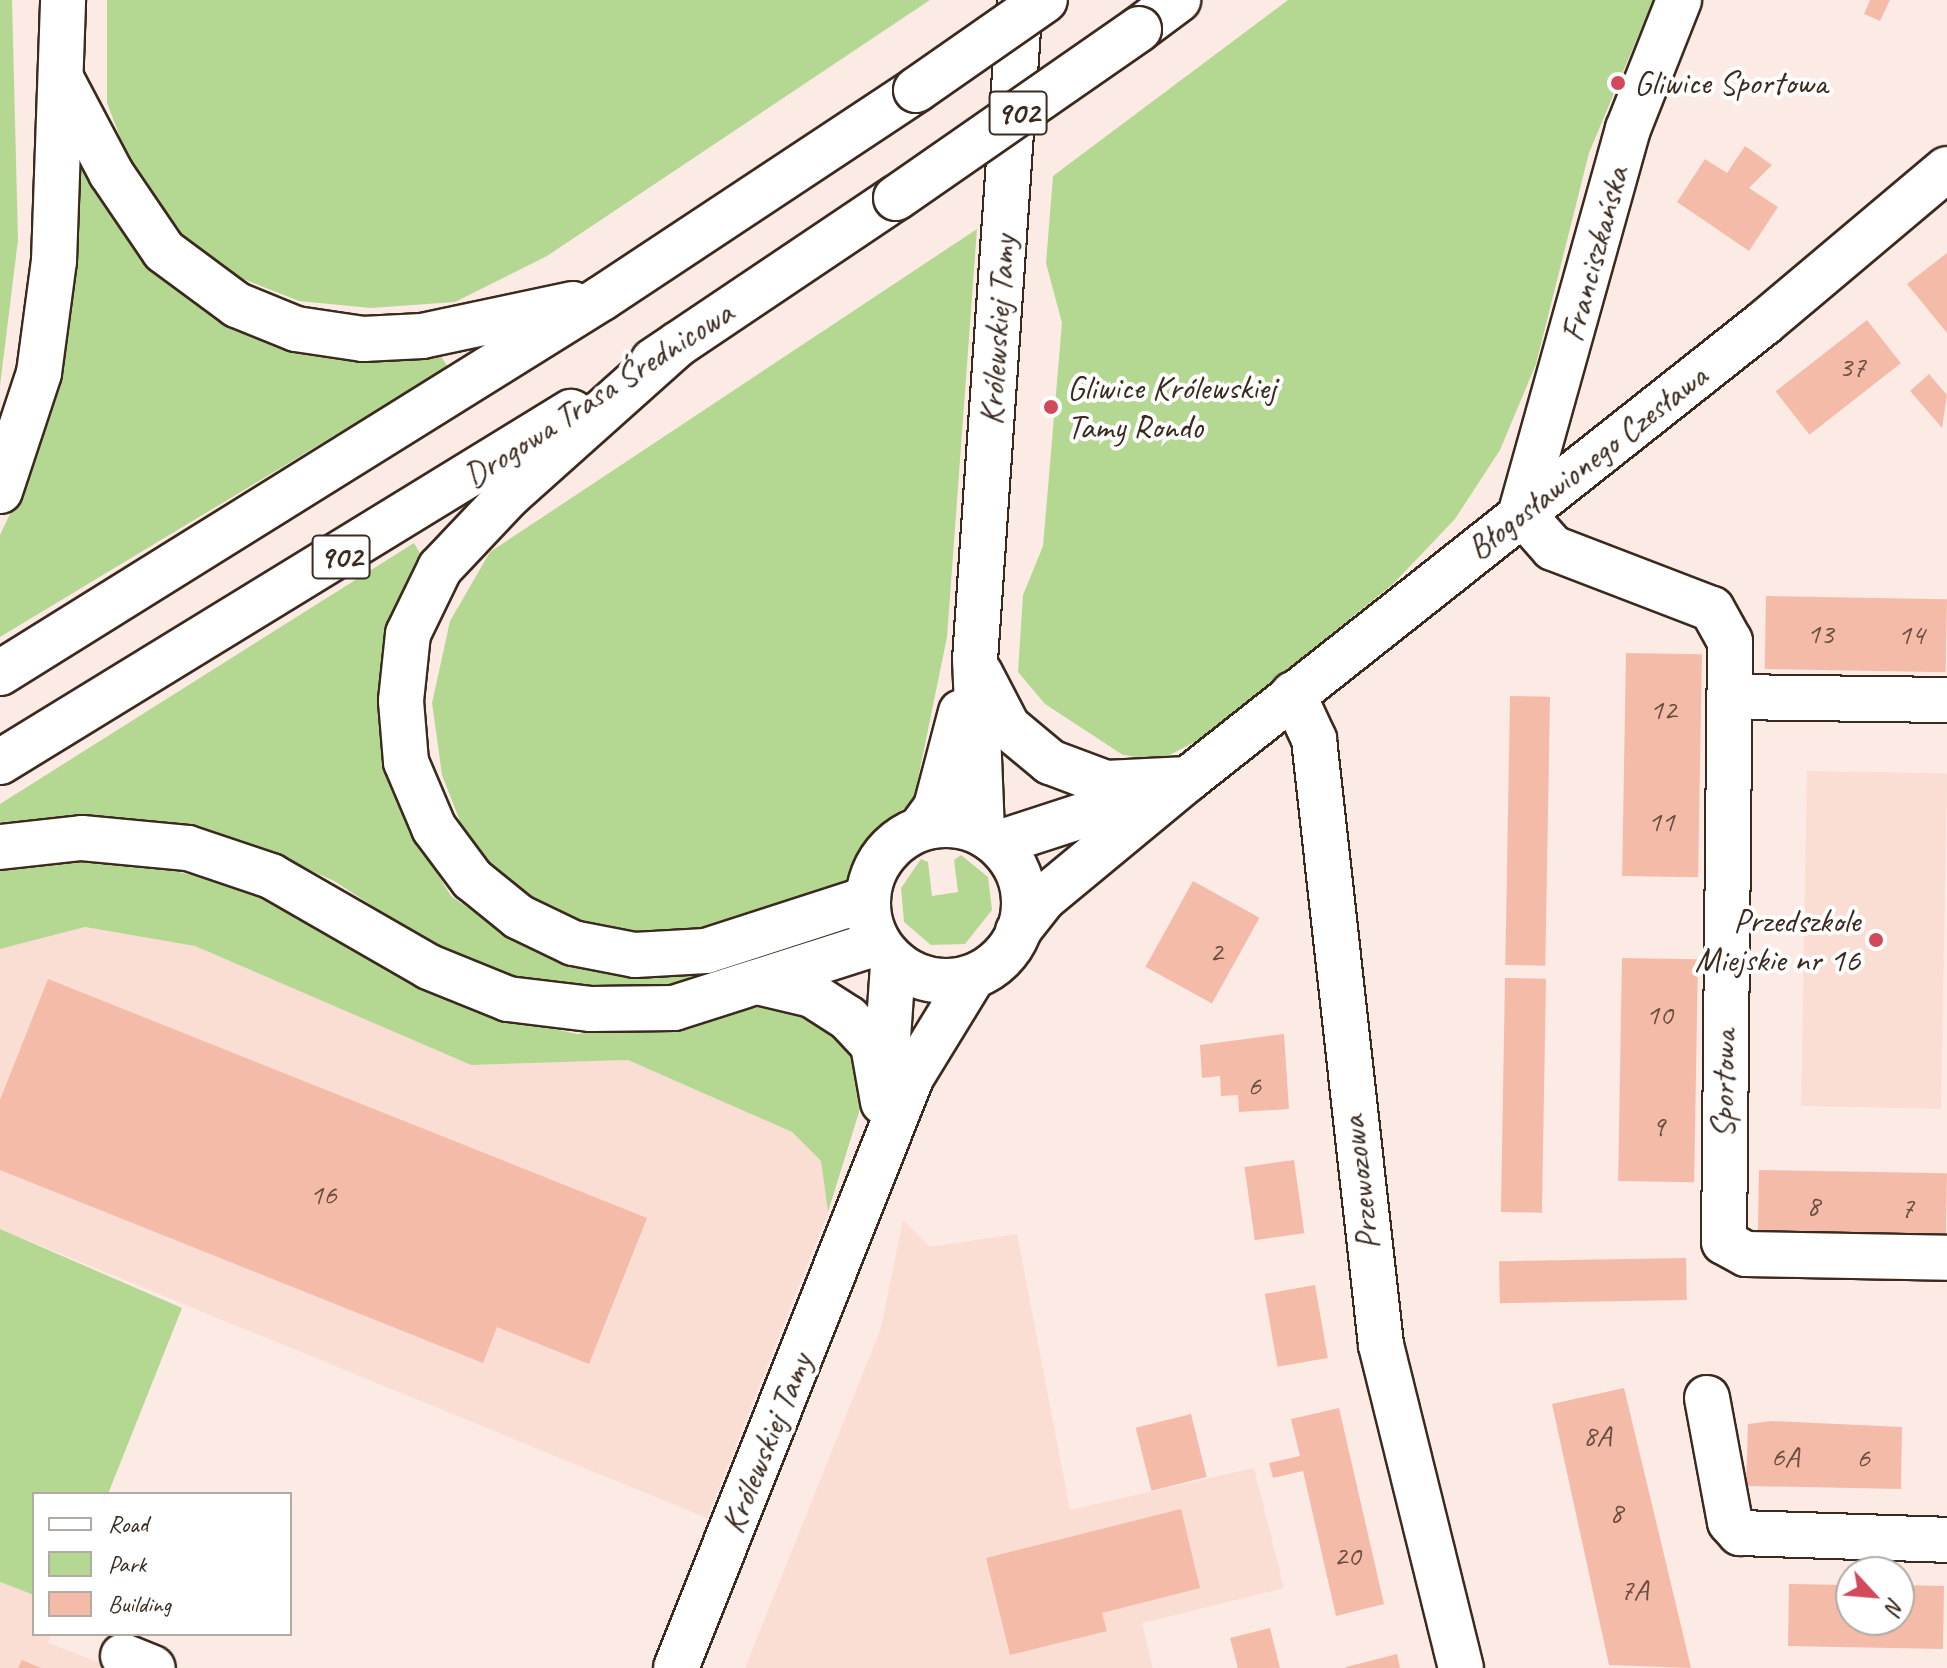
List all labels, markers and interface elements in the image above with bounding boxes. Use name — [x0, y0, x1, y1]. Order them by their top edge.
place label: Gliwice Sportowa — [1634, 63, 1827, 103]
marker: Gliwice Sportowa — [1609, 74, 1627, 92]
road number: 902 — [988, 85, 1048, 141]
street label: Franciszkańska — [1551, 162, 1637, 346]
street label: Królewskiej Tamy — [970, 234, 1024, 426]
street label: Drogowa Trasa Średnicowa — [456, 292, 740, 496]
house number: 37 — [1839, 348, 1865, 384]
street label: Błogosławionego Czesława — [1459, 356, 1715, 568]
place label: Gliwice Królewskiej Tamy Rondo — [1067, 367, 1276, 446]
marker: Gliwice Królewskiej Tamy Rondo — [1042, 398, 1060, 416]
road number: 902 — [311, 529, 371, 585]
house number: 13 — [1807, 615, 1833, 651]
house number: 14 — [1898, 616, 1924, 652]
house number: 12 — [1650, 691, 1676, 727]
house number: 11 — [1648, 803, 1674, 839]
place label: Przedszkole Miejskie nr 16 — [1695, 900, 1860, 980]
marker: Przedszkole Miejskie nr 16 — [1867, 931, 1885, 949]
house number: 2 — [1209, 933, 1223, 969]
house number: 10 — [1646, 996, 1672, 1032]
street label: Sportowa — [1702, 1029, 1744, 1139]
house number: 6 — [1247, 1067, 1261, 1103]
house number: 9 — [1651, 1108, 1665, 1144]
street label: Przewozowa — [1332, 1114, 1388, 1252]
house number: 16 — [310, 1176, 336, 1212]
house number: 8 — [1806, 1187, 1820, 1223]
house number: 7 — [1900, 1189, 1914, 1225]
street label: Królewskiej Tamy — [711, 1347, 821, 1539]
house number: 8A — [1583, 1417, 1611, 1453]
house number: 6A — [1771, 1438, 1799, 1474]
house number: 6 — [1856, 1439, 1870, 1475]
legend — [32, 1492, 292, 1636]
house number: 8 — [1609, 1494, 1623, 1530]
text: Road — [108, 1509, 148, 1539]
house number: 20 — [1334, 1537, 1360, 1573]
text: Park — [108, 1549, 146, 1579]
north arrow — [1835, 1556, 1915, 1636]
house number: 7A — [1620, 1571, 1648, 1607]
text: Building — [108, 1589, 171, 1619]
text: N — [1879, 1593, 1910, 1618]

